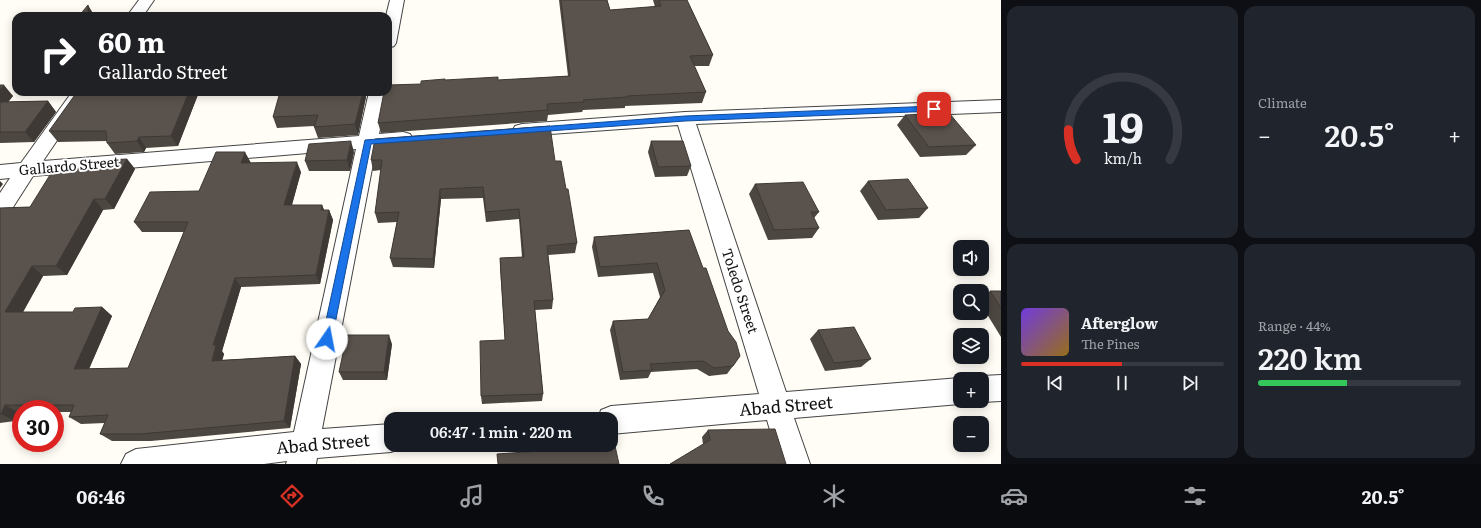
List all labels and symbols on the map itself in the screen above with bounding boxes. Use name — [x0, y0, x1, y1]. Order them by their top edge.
pin — [917, 92, 951, 126]
street label: Gallardo Street — [18, 151, 120, 179]
street label: Toledo Street — [718, 245, 764, 336]
position arrow — [306, 318, 348, 360]
street label: Abad Street — [738, 388, 834, 421]
speed limit sign: 30 — [12, 400, 64, 452]
street label: Abad Street — [275, 426, 371, 459]

